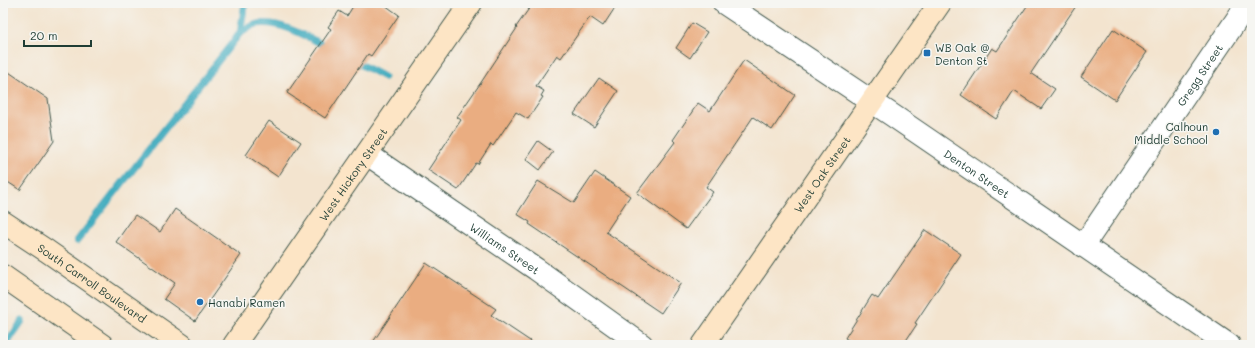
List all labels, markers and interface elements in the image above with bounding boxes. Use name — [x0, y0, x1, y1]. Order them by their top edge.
scale bar — [24, 22, 91, 48]
text: 20 m — [30, 27, 58, 43]
place label: WB Oak @ Denton St — [935, 40, 990, 68]
street label: Gregg Street — [1173, 41, 1226, 109]
marker: WB Oak @ Denton St — [922, 48, 932, 58]
place label: Calhoun Middle School — [1134, 119, 1208, 147]
street label: West Hickory Street — [315, 124, 390, 224]
marker: Calhoun Middle School — [1211, 127, 1221, 137]
street label: West Oak Street — [790, 133, 853, 215]
street label: Denton Street — [941, 145, 1013, 201]
street label: Williams Street — [467, 219, 543, 277]
street label: South Carroll Boulevard — [35, 240, 150, 326]
place label: Hanabi Ramen — [208, 295, 285, 310]
marker: Hanabi Ramen — [195, 297, 205, 307]

